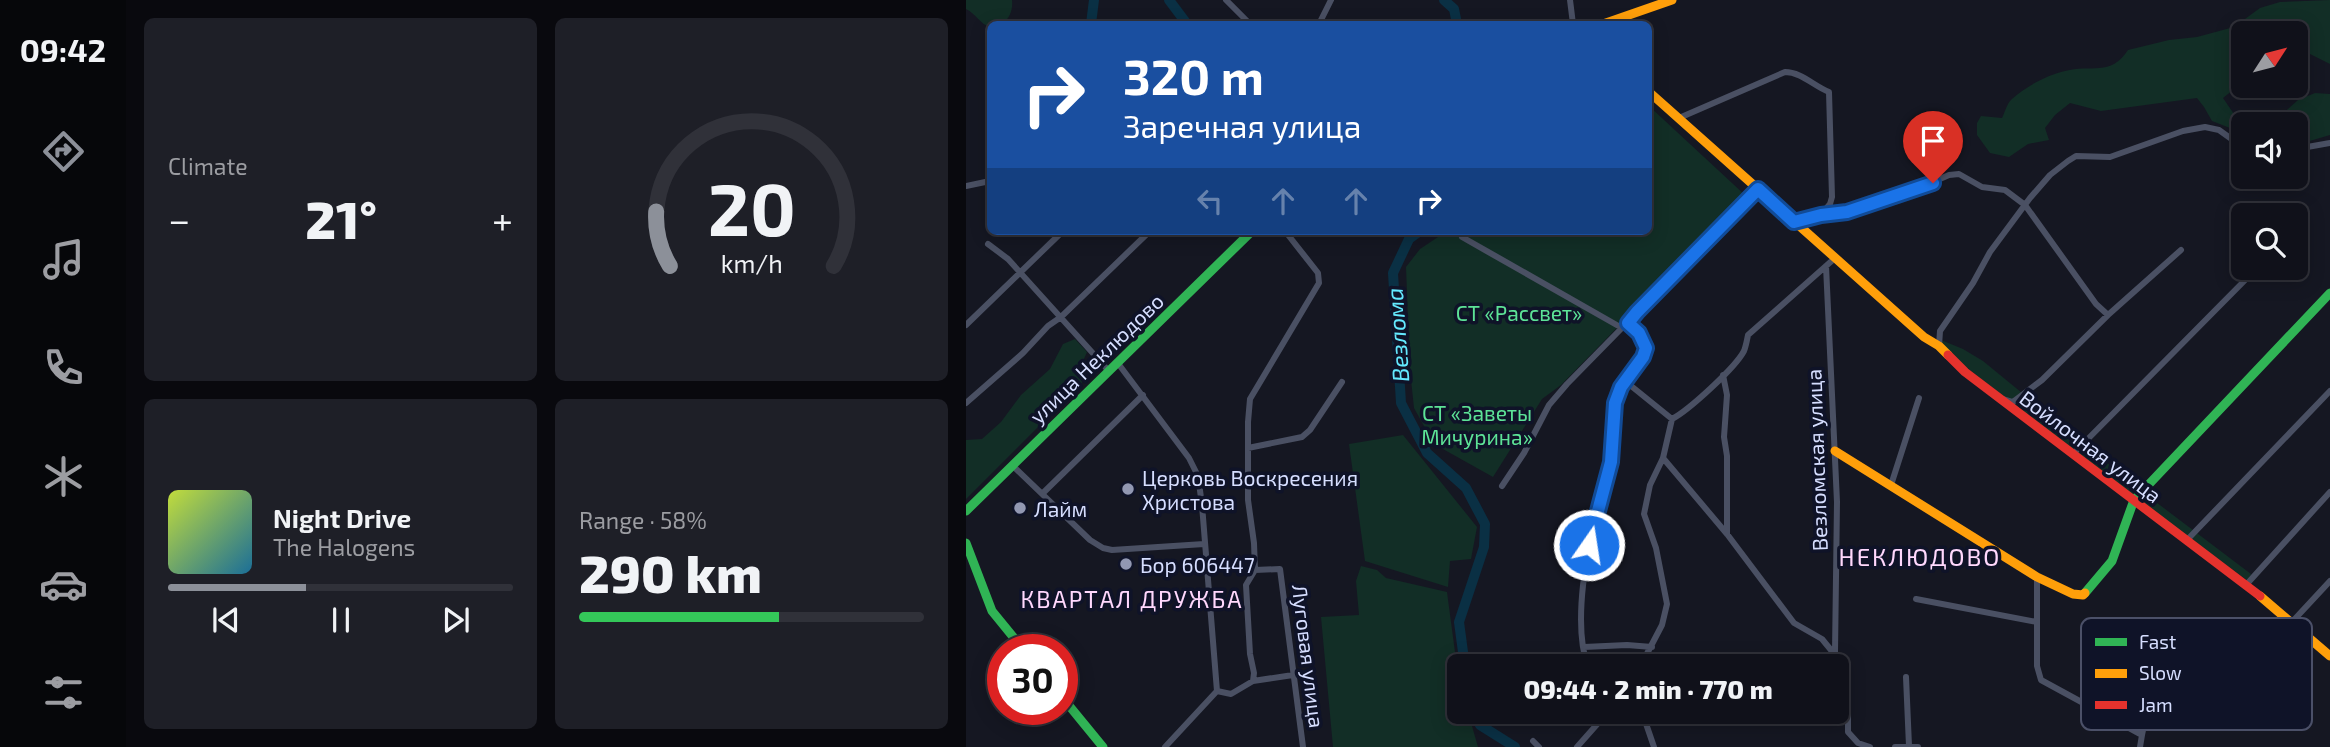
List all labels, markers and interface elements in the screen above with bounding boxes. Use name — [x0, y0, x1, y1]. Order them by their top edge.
north arrow — [2231, 21, 2308, 98]
map controls — [2231, 21, 2308, 280]
text: 09:42 — [20, 30, 106, 68]
text: 320 m — [1123, 46, 1264, 105]
icon: right — [1008, 49, 1099, 140]
text: Заречная улица — [1123, 106, 1361, 144]
pin — [1903, 111, 1963, 183]
button: sound — [2231, 112, 2308, 189]
icon: arrive — [1914, 122, 1952, 160]
icon: directions — [39, 127, 88, 176]
text: Climate — [168, 152, 248, 180]
text: 20 — [707, 163, 796, 251]
icon: left — [1191, 182, 1229, 220]
icon: ahead — [1264, 182, 1302, 220]
icon: ahead — [1337, 182, 1375, 220]
icon: right — [1410, 182, 1448, 220]
text: 21° — [305, 187, 377, 249]
text: − — [168, 196, 190, 242]
text: + — [492, 196, 513, 242]
button: search — [2231, 203, 2308, 280]
icon: music — [39, 235, 88, 284]
text: km/h — [720, 247, 783, 277]
water label: Везлома — [1380, 287, 1414, 383]
street label: улица Неклюдово — [1024, 288, 1169, 429]
park label: СТ «Рассвет» — [1456, 300, 1582, 325]
icon: phone — [39, 343, 88, 392]
street label: Везломская улица — [1800, 369, 1833, 551]
street label: Войлочная улица — [2015, 385, 2167, 508]
park label: СТ «Заветы Мичурина» — [1421, 400, 1533, 450]
icon: climate — [39, 452, 88, 501]
place label: Церковь Воскресения Христова — [1142, 465, 1358, 514]
marker: Церковь Воскресения Христова — [1120, 481, 1136, 497]
place label: Лайм — [1034, 496, 1087, 521]
marker: Лайм — [1012, 500, 1028, 516]
text: Night Drive — [273, 502, 411, 533]
text: Range · 58% — [579, 506, 707, 534]
position arrow — [1552, 508, 1626, 582]
text: The Halogens — [273, 533, 415, 561]
text: 290 km — [579, 541, 762, 603]
district label: НЕКЛЮДОВО — [1839, 542, 2001, 571]
place label: Бор 606447 — [1140, 552, 1255, 577]
marker: Бор 606447 — [1118, 556, 1134, 572]
icon: car — [39, 560, 88, 609]
street label: Луговая улица — [1287, 583, 1330, 729]
district label: КВАРТАЛ ДРУЖБА — [1020, 585, 1244, 613]
icon: previous — [207, 601, 245, 639]
icon: pause — [322, 601, 360, 639]
icon: next — [437, 601, 475, 639]
legend — [2081, 618, 2312, 730]
text: Fast — [2139, 630, 2176, 653]
speed limit sign: 30 — [987, 634, 1078, 725]
text: Slow — [2139, 661, 2182, 684]
icon: filters — [39, 668, 88, 717]
text: 09:44 · 2 min · 770 m — [1523, 673, 1773, 704]
text: Jam — [2139, 693, 2173, 716]

